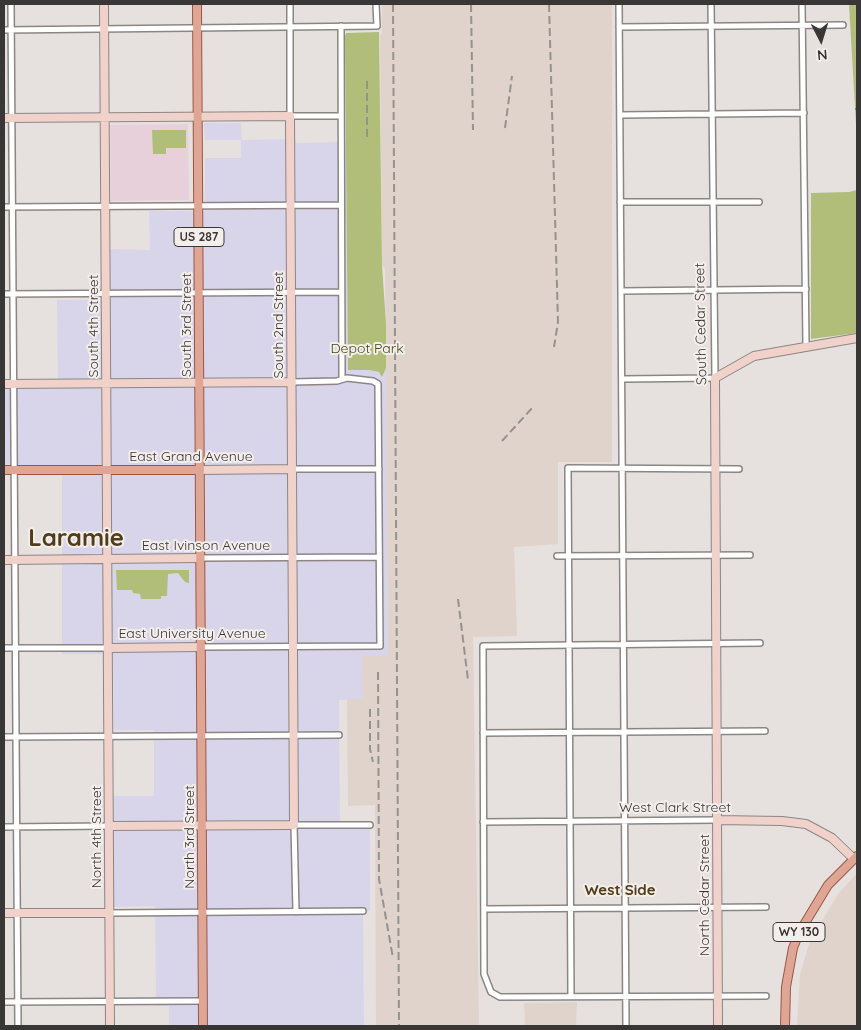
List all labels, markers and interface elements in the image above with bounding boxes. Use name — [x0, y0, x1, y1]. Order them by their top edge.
north arrow — [796, 15, 846, 65]
text: N — [816, 46, 828, 64]
road number: US 287 — [174, 228, 224, 246]
street label: South Cedar Street — [692, 263, 710, 385]
street label: South 2nd Street — [271, 271, 287, 379]
street label: South 3rd Street — [179, 273, 195, 377]
street label: South 4th Street — [86, 275, 102, 377]
park label: Depot Park — [330, 341, 404, 357]
street label: East Grand Avenue — [129, 449, 253, 465]
district label: Laramie — [28, 525, 124, 553]
street label: East Ivinson Avenue — [142, 538, 270, 554]
street label: East University Avenue — [118, 626, 266, 642]
street label: North 3rd Street — [182, 785, 198, 889]
street label: North 4th Street — [89, 786, 105, 888]
street label: West Clark Street — [619, 800, 731, 816]
street label: North Cedar Street — [697, 834, 713, 956]
district label: West Side — [584, 881, 656, 899]
road number: WY 130 — [773, 922, 825, 942]

